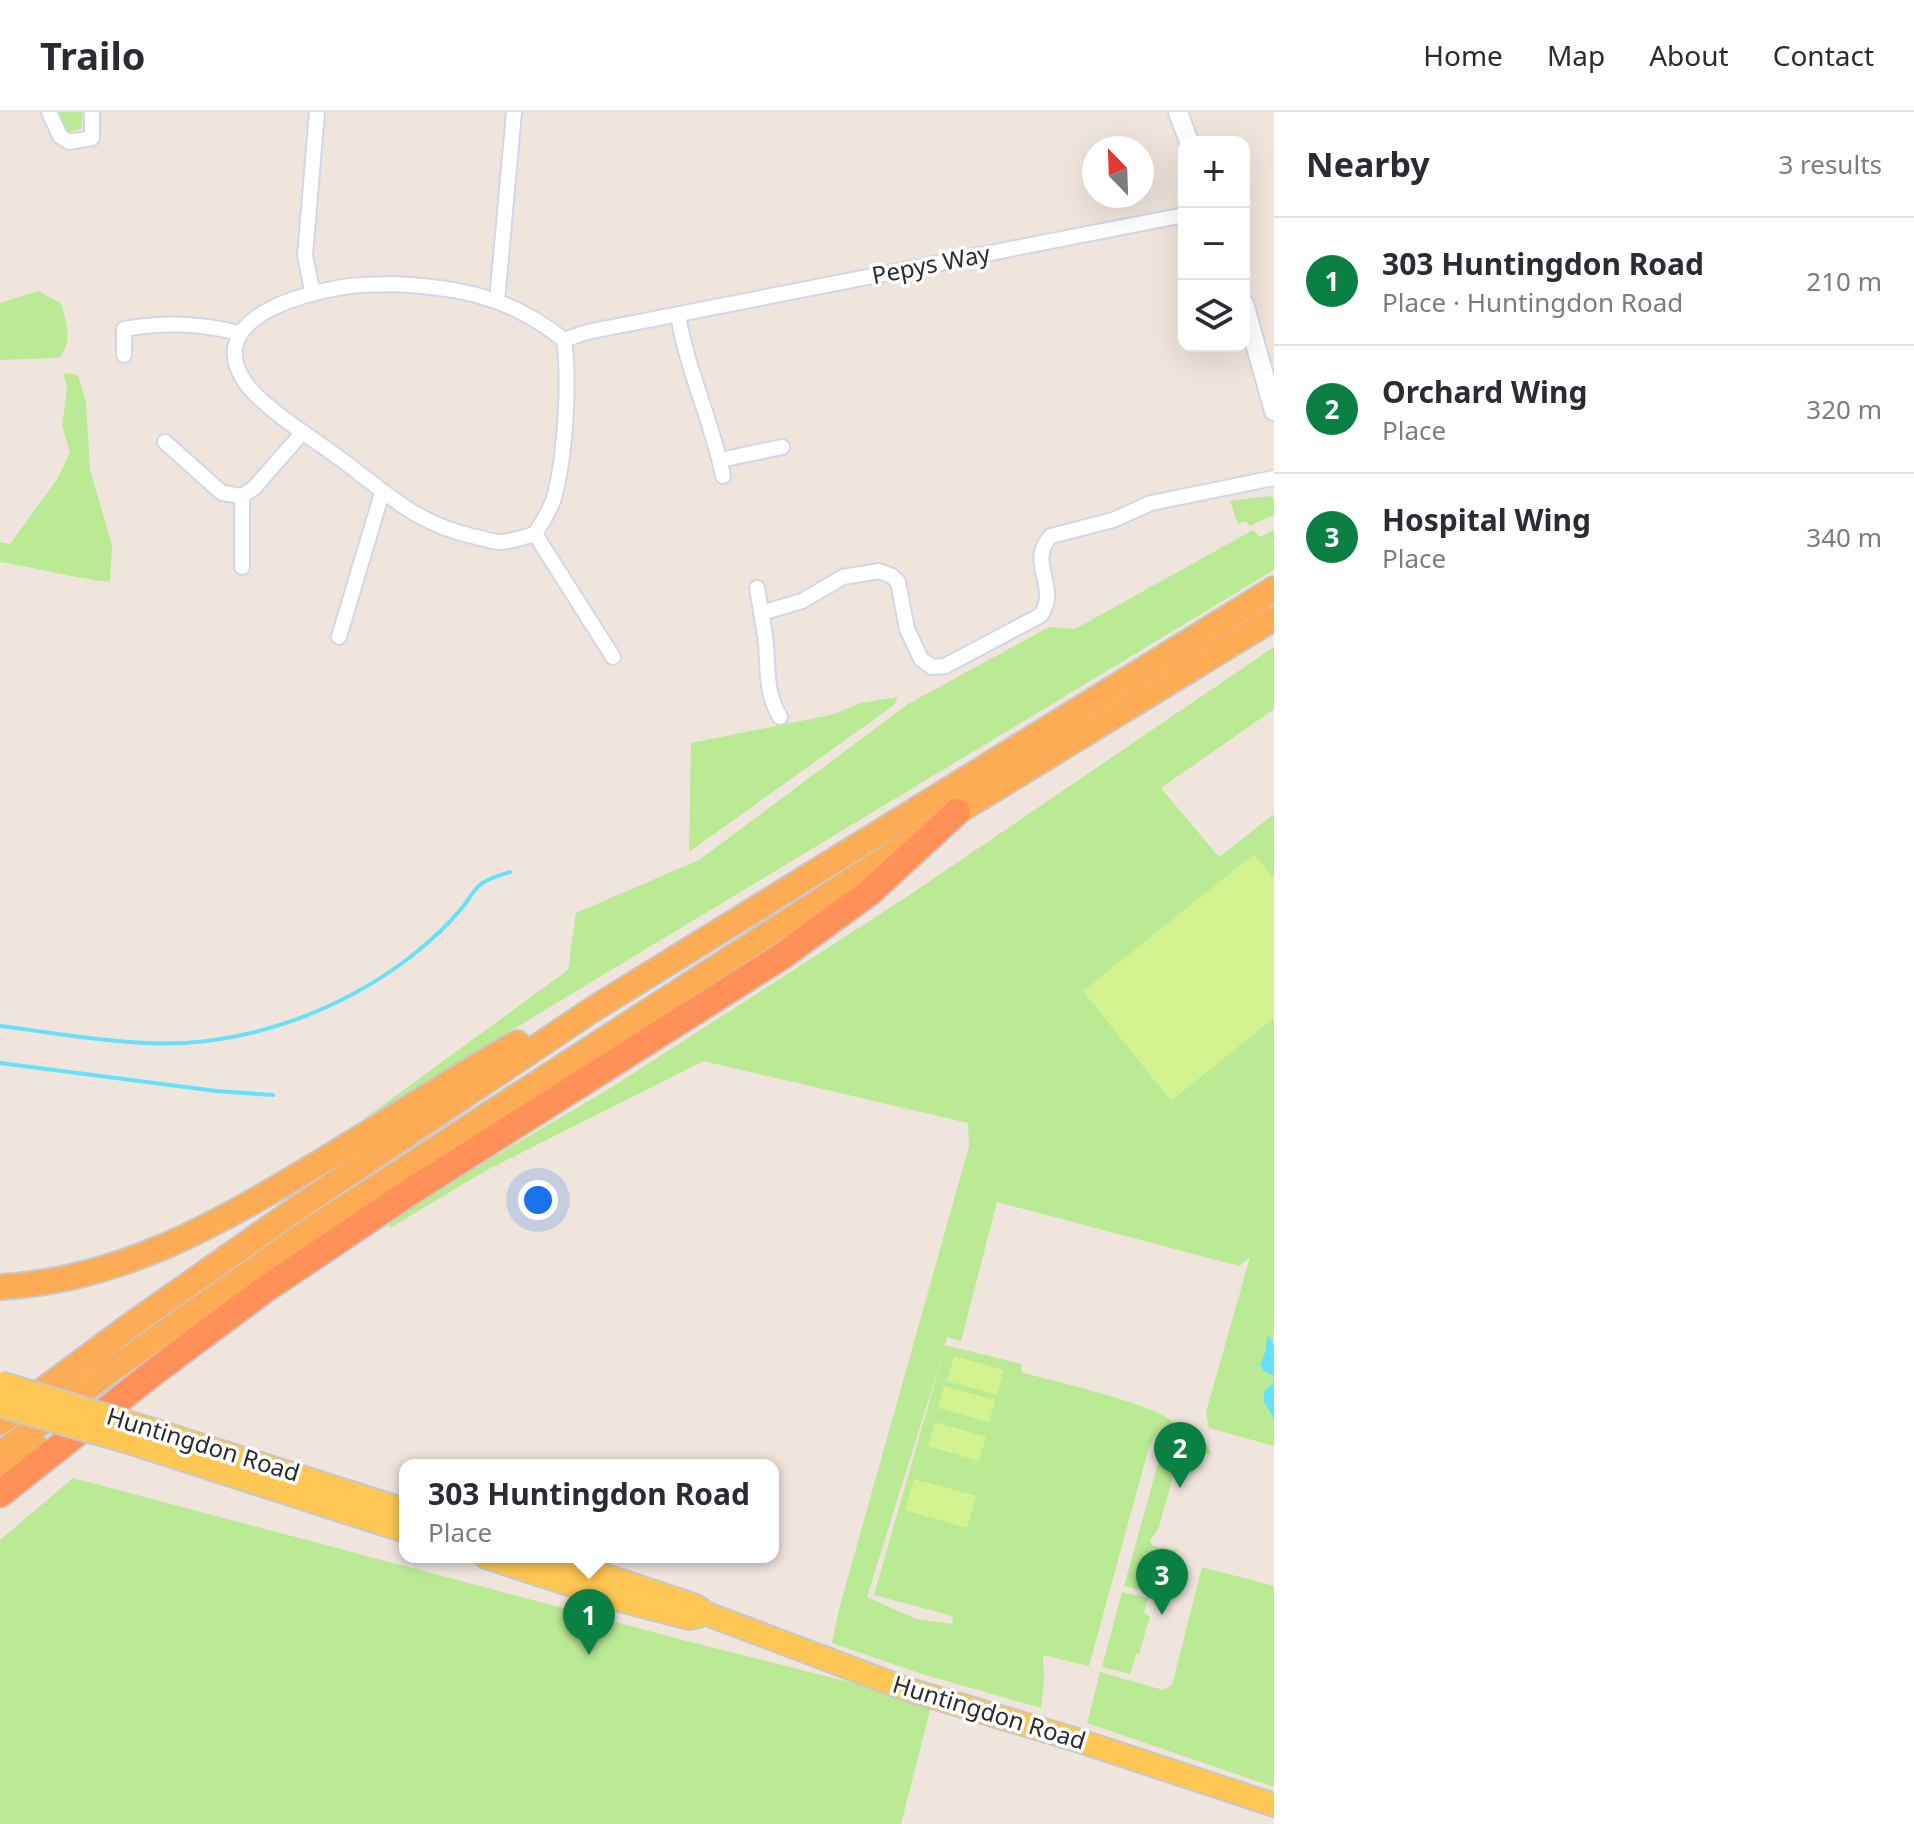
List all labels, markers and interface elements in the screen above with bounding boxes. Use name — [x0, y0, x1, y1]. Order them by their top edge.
text: Trailo — [40, 29, 145, 81]
text: Home — [1423, 36, 1503, 74]
text: Map — [1547, 36, 1605, 74]
text: About — [1649, 36, 1729, 74]
text: Contact — [1773, 36, 1874, 74]
north arrow — [1082, 136, 1154, 208]
map controls — [1178, 136, 1250, 352]
button: + — [1178, 136, 1250, 208]
text: Nearby — [1306, 141, 1430, 187]
text: 3 results — [1778, 146, 1882, 182]
button: − — [1178, 208, 1250, 280]
street label: Pepys Way — [869, 236, 993, 291]
text: 303 Huntingdon Road — [1382, 243, 1704, 284]
text: 1 — [1325, 263, 1339, 299]
text: 210 m — [1806, 263, 1882, 299]
button: layers — [1178, 280, 1250, 352]
text: Place · Huntingdon Road — [1382, 284, 1683, 320]
text: Orchard Wing — [1382, 371, 1588, 412]
text: 2 — [1325, 391, 1339, 427]
text: 320 m — [1806, 391, 1882, 427]
text: Place — [1382, 412, 1446, 448]
text: Hospital Wing — [1382, 499, 1591, 540]
text: 3 — [1325, 519, 1339, 555]
text: 340 m — [1806, 519, 1882, 555]
text: Place — [1382, 540, 1446, 576]
your location — [518, 1180, 558, 1220]
street label: Huntingdon Road — [103, 1399, 304, 1489]
pin: 2 — [1154, 1422, 1206, 1488]
popup — [399, 1459, 779, 1563]
text: 303 Huntingdon Road — [428, 1473, 750, 1514]
text: Place — [428, 1514, 492, 1550]
pin: 3 — [1136, 1549, 1188, 1615]
pin: 1 — [563, 1589, 615, 1655]
street label: Huntingdon Road — [889, 1667, 1090, 1757]

